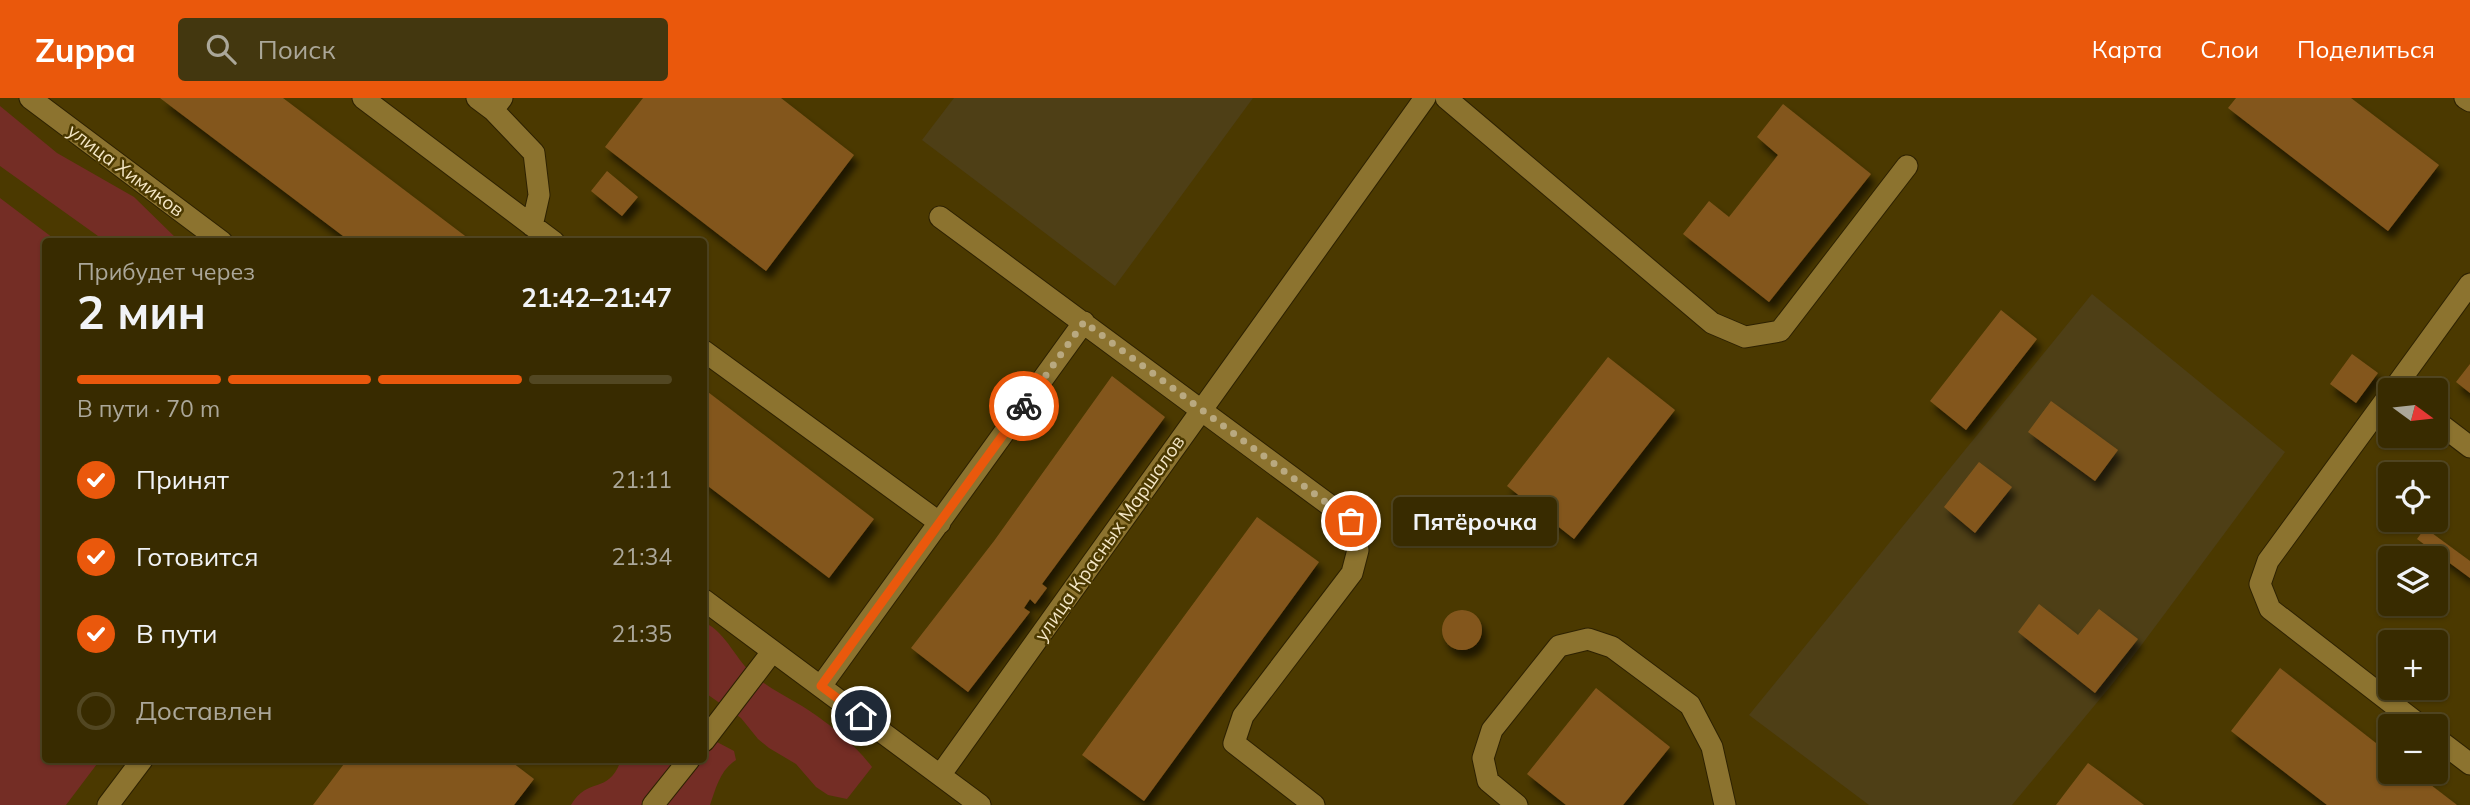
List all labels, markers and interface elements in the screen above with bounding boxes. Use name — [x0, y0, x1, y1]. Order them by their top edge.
search box — [178, 18, 668, 81]
text: Zuppa — [35, 29, 136, 70]
icon: search — [202, 30, 240, 68]
text: Поиск — [258, 33, 335, 66]
text: Карта — [2092, 34, 2162, 64]
text: Слои — [2200, 34, 2259, 64]
text: Поделиться — [2297, 34, 2435, 64]
street label: улица Химиков — [63, 118, 189, 222]
text: Прибудет через — [77, 257, 255, 286]
text: 21:42–21:47 — [521, 281, 672, 314]
text: 2 мин — [77, 283, 206, 341]
courier — [989, 371, 1059, 441]
north arrow — [2378, 378, 2448, 448]
map controls — [2378, 378, 2448, 784]
icon: bike — [1005, 387, 1043, 425]
text: В пути · 70 m — [77, 394, 220, 423]
street label: улица Красных Маршалов — [1029, 430, 1189, 646]
icon: check — [77, 461, 115, 499]
button: locate — [2378, 462, 2448, 532]
text: Принят — [136, 463, 229, 496]
text: 21:11 — [612, 465, 672, 494]
pin — [1321, 491, 1381, 551]
callout: Пятёрочка — [1393, 496, 1558, 546]
icon: bag — [1332, 502, 1370, 540]
text: Пятёрочка — [1413, 507, 1537, 536]
icon: check — [77, 538, 115, 576]
text: Готовится — [136, 540, 259, 573]
text: 21:34 — [612, 542, 672, 571]
button: layers — [2378, 546, 2448, 616]
icon: check — [77, 615, 115, 653]
text: В пути — [136, 617, 217, 650]
text: 21:35 — [612, 619, 672, 648]
button: + — [2378, 630, 2448, 700]
pin — [831, 686, 891, 746]
text: Доставлен — [136, 694, 273, 727]
icon: home — [842, 697, 880, 735]
button: − — [2378, 714, 2448, 784]

